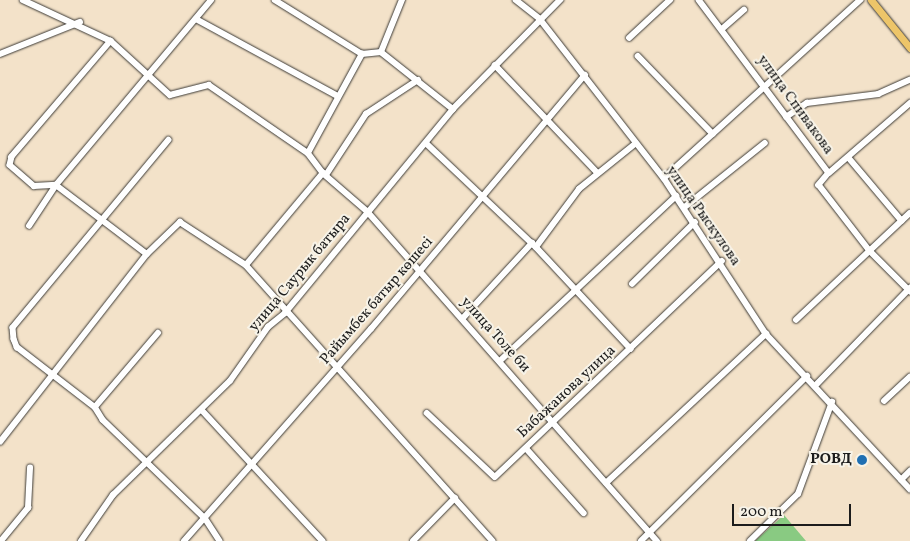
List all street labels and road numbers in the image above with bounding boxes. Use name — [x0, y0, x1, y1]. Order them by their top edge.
street label: улица Спивакова — [753, 52, 837, 158]
street label: улица Рыскулова — [662, 163, 744, 269]
street label: улица Саурык батыра — [245, 210, 355, 336]
street label: Райымбек батыр көшесі — [317, 234, 437, 368]
street label: улица Толе би — [456, 293, 534, 377]
street label: Бабажанова улица — [514, 342, 620, 442]

